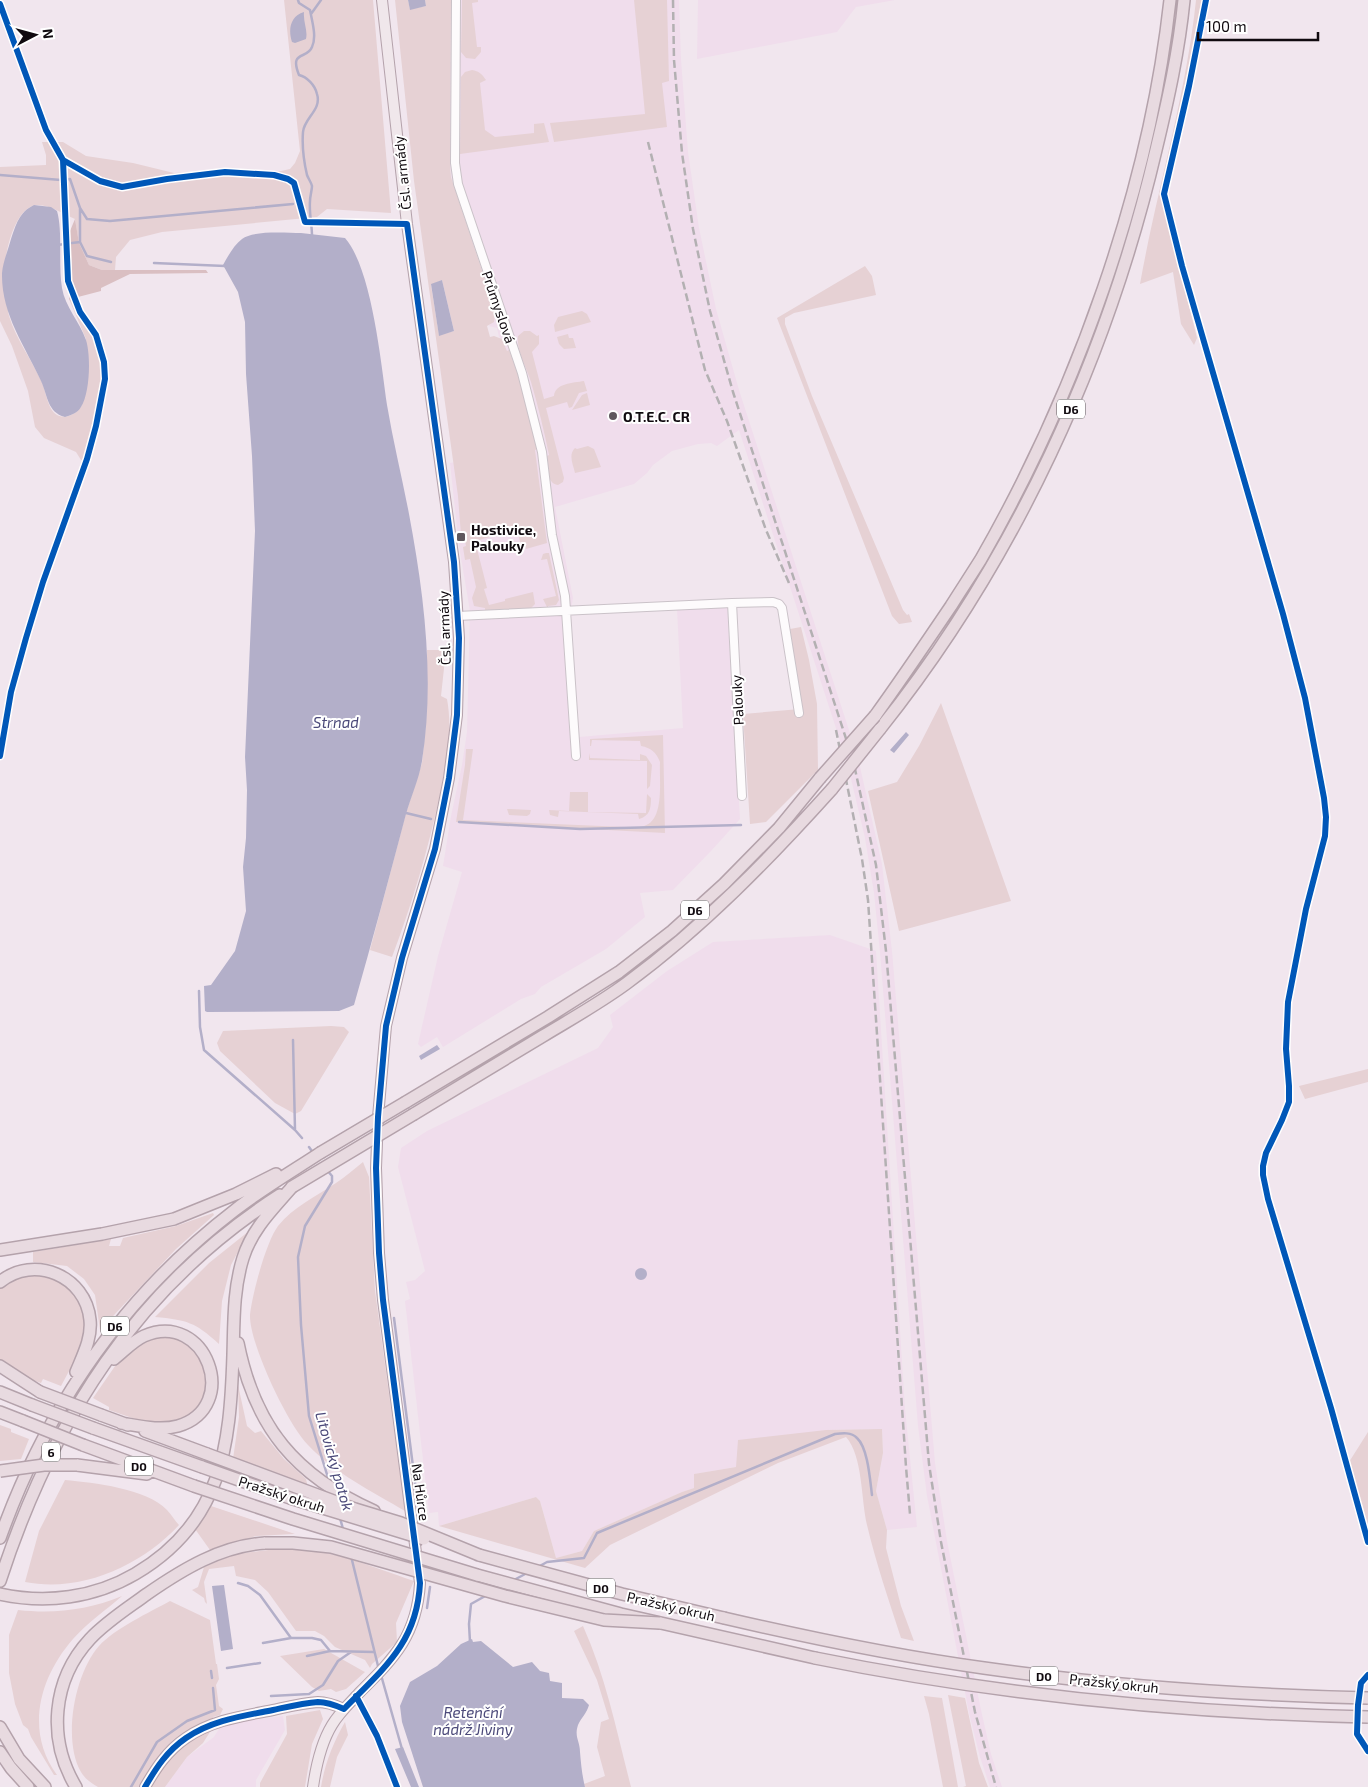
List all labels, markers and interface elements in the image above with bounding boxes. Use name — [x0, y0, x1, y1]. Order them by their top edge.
north arrow — [10, 10, 60, 60]
scale bar — [1198, 10, 1318, 42]
text: 100 m — [1206, 17, 1247, 35]
text: N — [39, 28, 57, 40]
street label: Čsl. armády — [390, 135, 414, 211]
street label: Průmyslová — [479, 268, 519, 346]
road number: D6 — [1057, 399, 1085, 418]
place label: O.T.E.C. CR — [623, 408, 690, 425]
marker: O.T.E.C. CR — [607, 410, 619, 422]
place label: Hostivice, Palouky — [471, 521, 536, 554]
marker: Hostivice, Palouky — [455, 531, 467, 543]
street label: Čsl. armády — [434, 590, 454, 665]
street label: Palouky — [727, 674, 747, 726]
water label: Strnad — [313, 713, 359, 731]
road number: D6 — [681, 900, 709, 920]
road number: D6 — [101, 1316, 129, 1335]
water label: Litovický potok — [311, 1409, 358, 1513]
road number: 6 — [42, 1442, 60, 1461]
road number: D0 — [125, 1456, 153, 1475]
street label: Na Hůrce — [409, 1462, 433, 1522]
street label: Pražský okruh — [237, 1472, 327, 1516]
road number: D0 — [587, 1579, 615, 1598]
street label: Pražský okruh — [625, 1588, 717, 1624]
road number: D0 — [1030, 1666, 1058, 1685]
street label: Pražský okruh — [1068, 1670, 1160, 1696]
water label: Retenční nádrž Jiviny — [433, 1703, 513, 1739]

